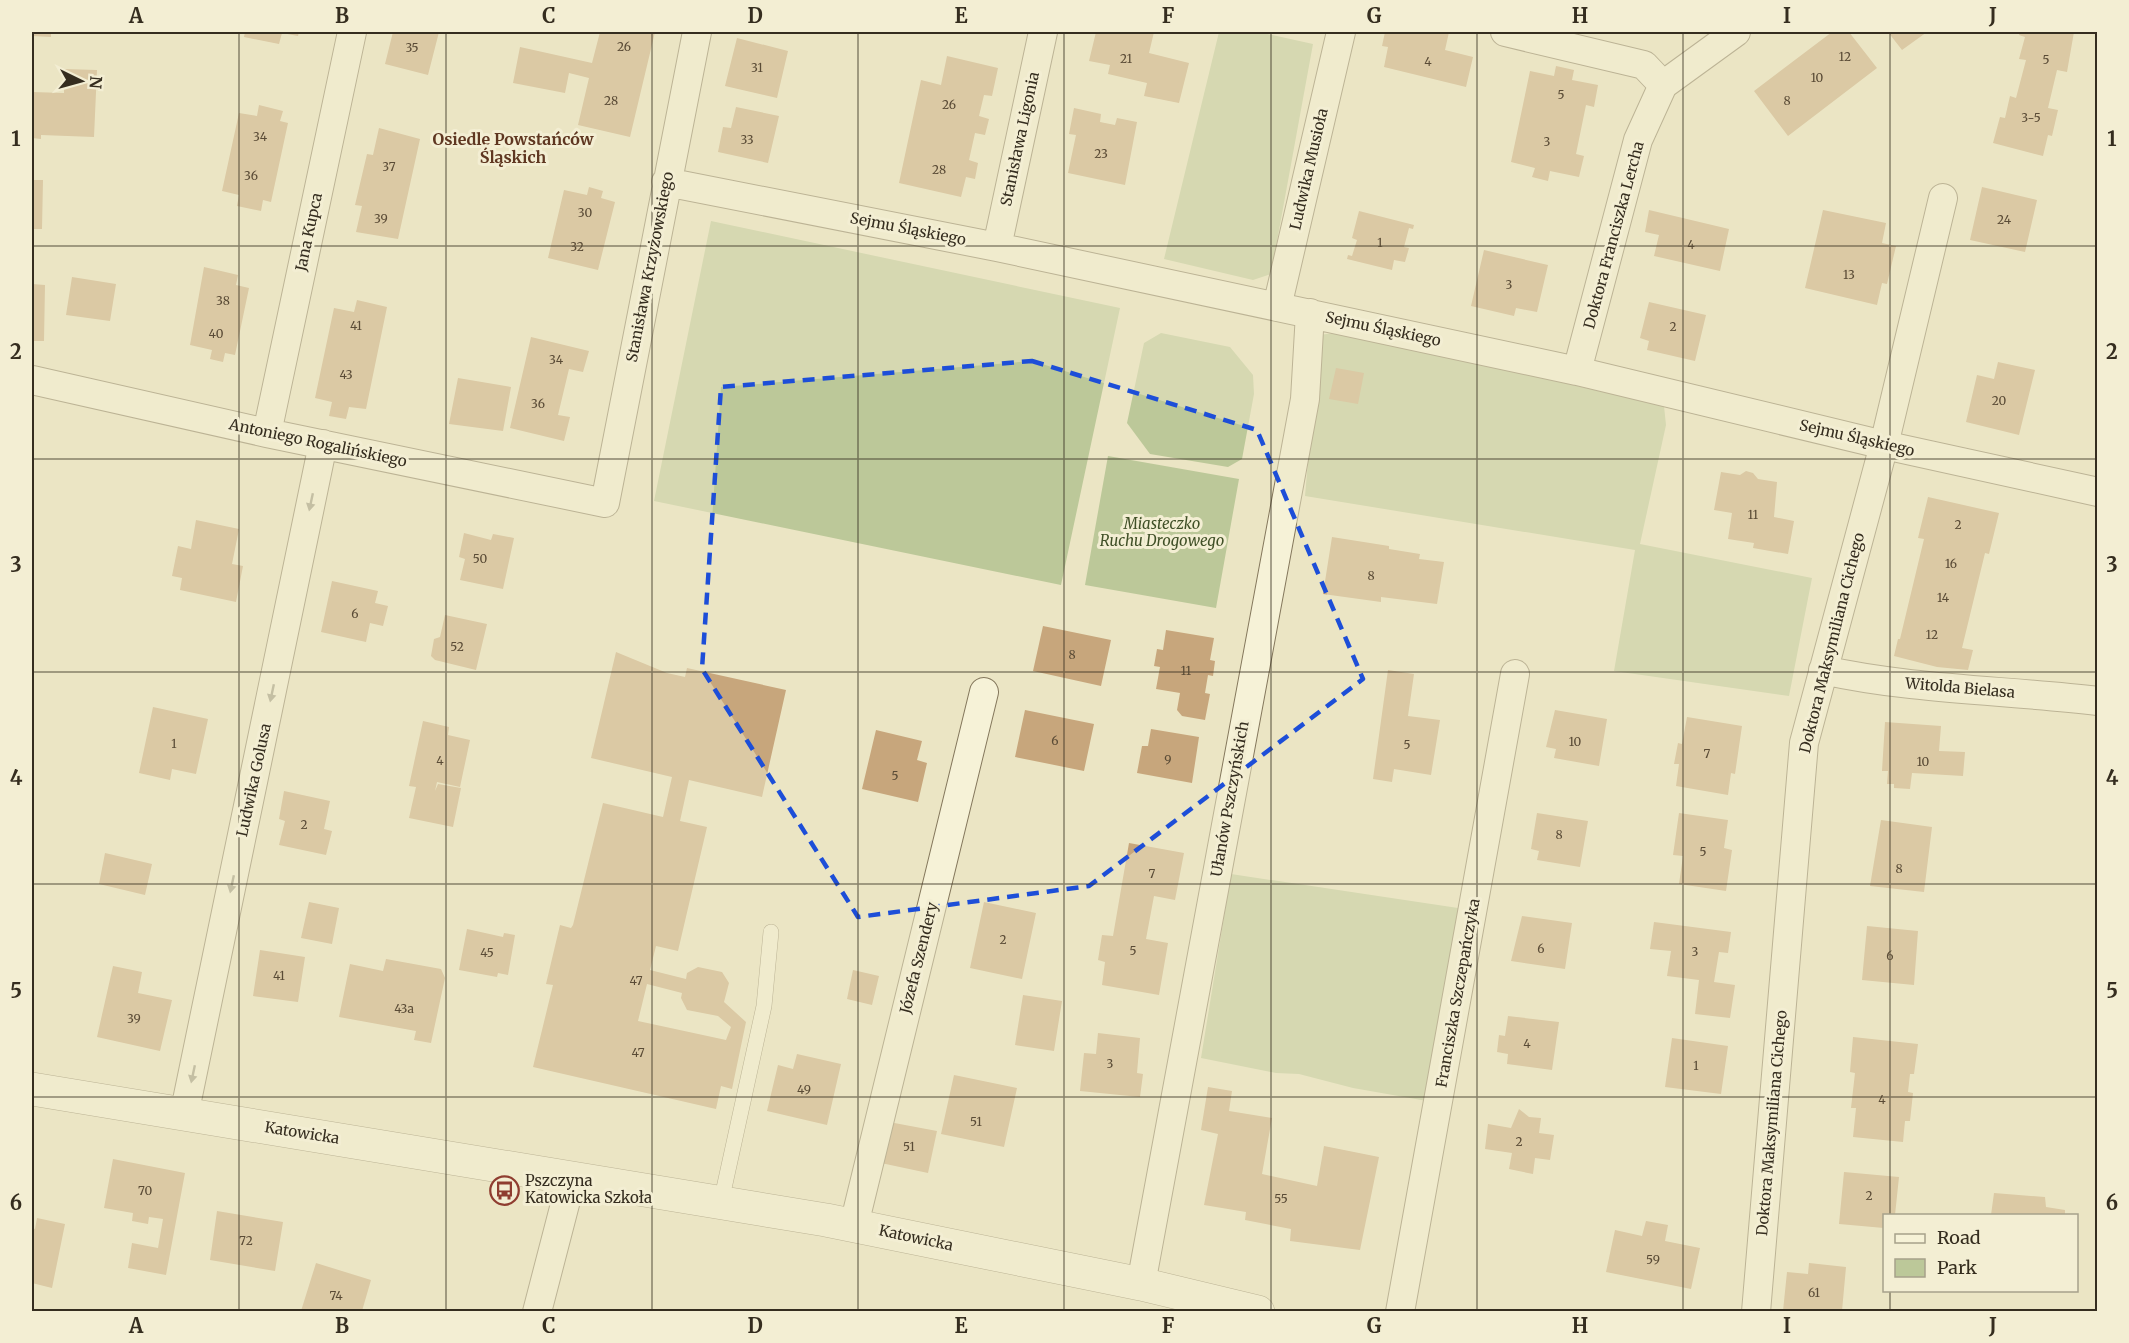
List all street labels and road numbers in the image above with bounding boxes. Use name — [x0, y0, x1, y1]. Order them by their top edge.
street label: Stanisława Ligonia — [996, 70, 1043, 208]
street label: Ludwika Musioła — [1285, 106, 1332, 232]
street label: Doktora Franciszka Lercha — [1579, 139, 1648, 331]
street label: Stanisława Krzyżowskiego — [622, 170, 677, 364]
street label: Jana Kupca — [291, 191, 326, 274]
street label: Sejmu Śląskiego — [849, 207, 968, 249]
street label: Sejmu Śląskiego — [1324, 306, 1443, 350]
street label: Antoniego Rogalińskiego — [226, 414, 409, 471]
street label: Sejmu Śląskiego — [1798, 414, 1917, 460]
street label: Doktora Maksymiliana Cichego — [1795, 530, 1868, 755]
street label: Witolda Bielasa — [1903, 673, 2016, 702]
street label: Ułanów Pszczyńskich — [1206, 720, 1253, 878]
street label: Ludwika Golusa — [232, 721, 275, 838]
street label: Franciszka Szczepańczyka — [1432, 897, 1483, 1089]
street label: Józefa Szendery — [895, 900, 942, 1017]
street label: Doktora Maksymiliana Cichego — [1752, 1009, 1791, 1237]
street label: Katowicka — [263, 1117, 341, 1148]
street label: Katowicka — [877, 1220, 955, 1255]

